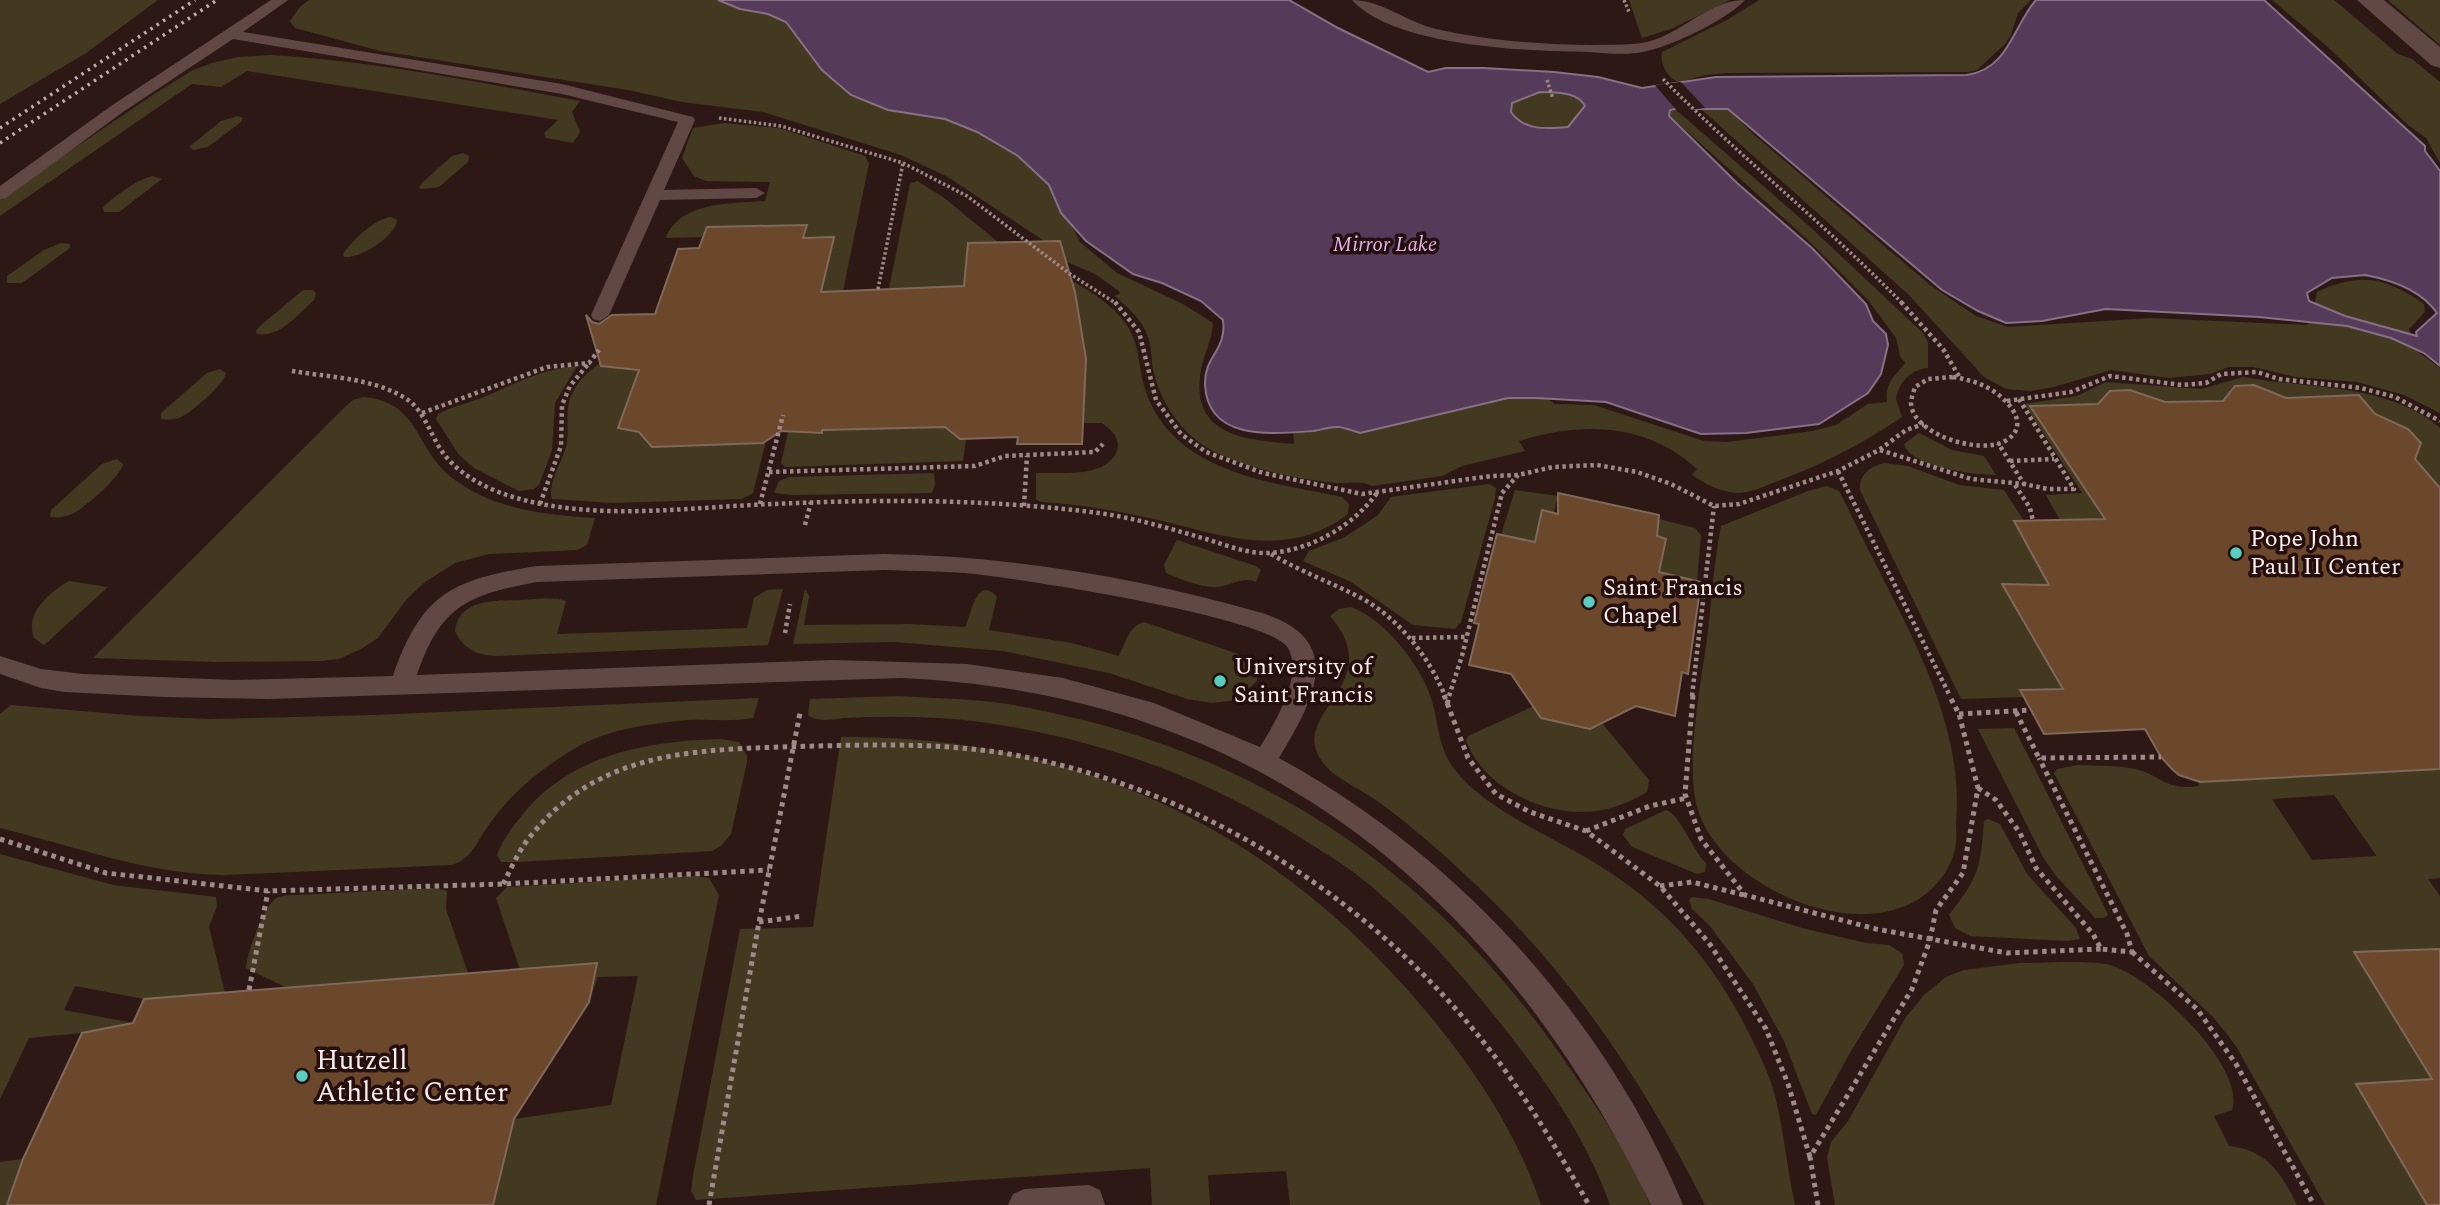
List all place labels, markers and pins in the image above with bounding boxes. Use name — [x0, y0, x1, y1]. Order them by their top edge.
place label: Pope John Paul II Center — [2250, 521, 2400, 585]
marker: Pope John Paul II Center — [2228, 545, 2244, 561]
place label: Saint Francis Chapel — [1603, 570, 1743, 634]
marker: Saint Francis Chapel — [1581, 594, 1597, 610]
place label: University of Saint Francis — [1234, 649, 1374, 713]
marker: University of Saint Francis — [1212, 673, 1228, 689]
place label: Hutzell Athletic Center — [316, 1039, 508, 1114]
marker: Hutzell Athletic Center — [294, 1068, 310, 1084]

